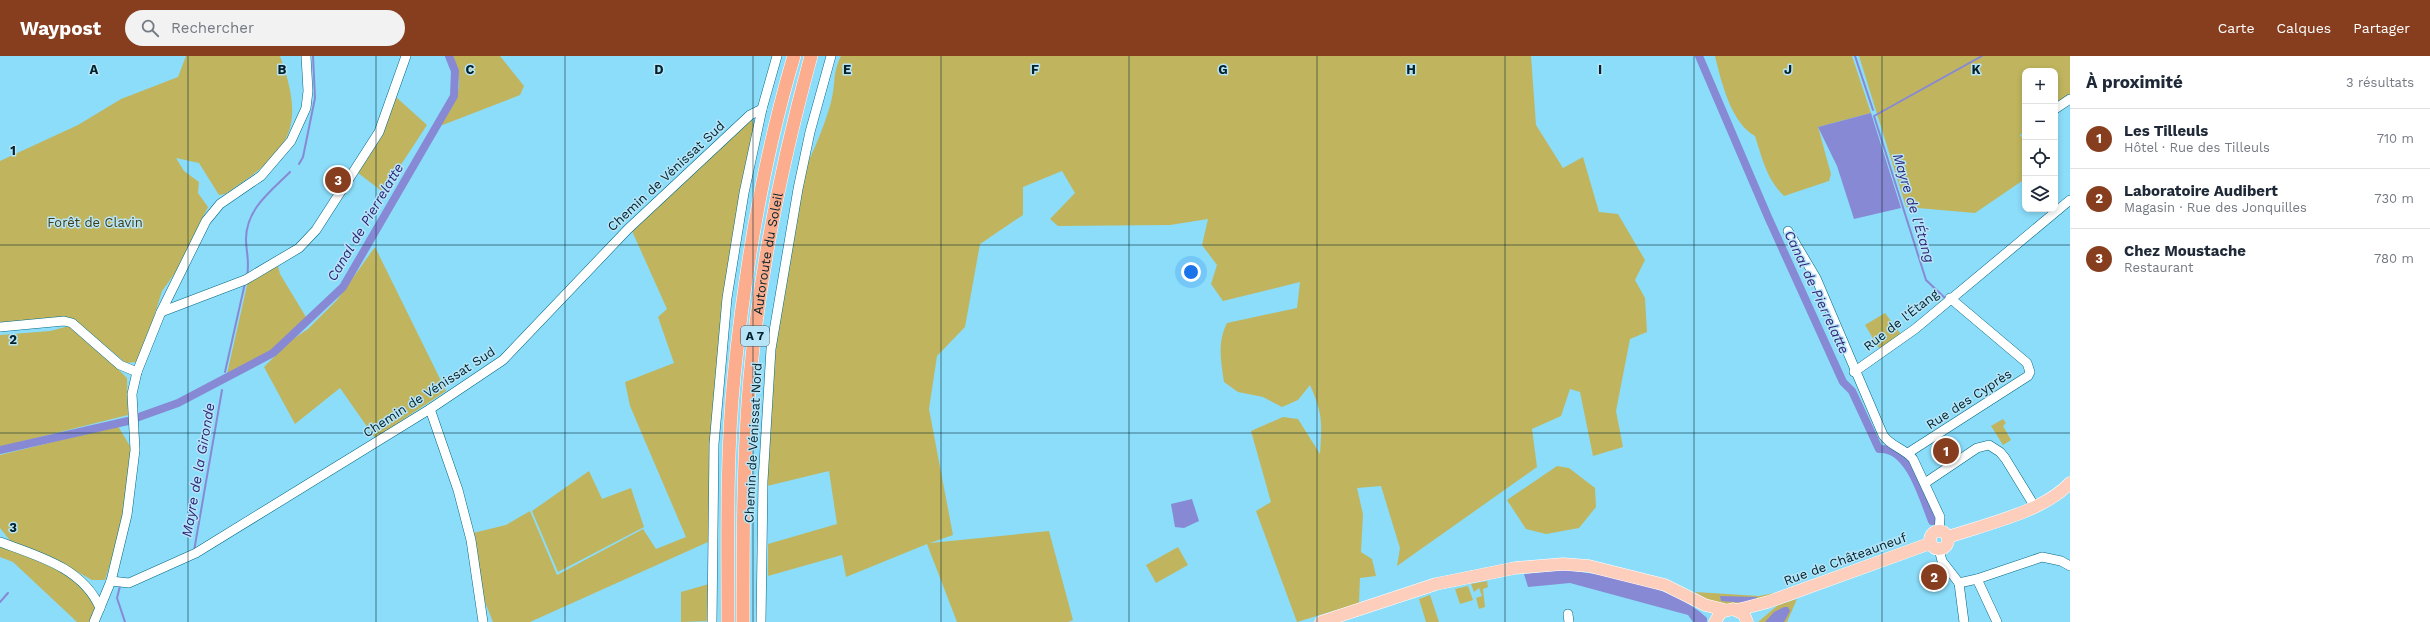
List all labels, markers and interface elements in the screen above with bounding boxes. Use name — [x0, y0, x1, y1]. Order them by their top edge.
search box — [125, 10, 405, 46]
text: Waypost — [20, 17, 101, 40]
icon: search — [139, 17, 161, 39]
text: Rechercher — [171, 19, 254, 37]
text: Carte — [2218, 20, 2255, 36]
text: Calques — [2277, 20, 2331, 36]
text: Partager — [2353, 20, 2410, 36]
text: A — [90, 62, 99, 77]
text: B — [278, 62, 287, 77]
text: C — [466, 62, 475, 77]
text: D — [654, 62, 664, 77]
text: E — [843, 62, 851, 77]
text: F — [1031, 62, 1039, 77]
text: G — [1218, 62, 1228, 77]
text: H — [1406, 62, 1416, 77]
text: I — [1598, 62, 1602, 77]
text: J — [1784, 62, 1792, 77]
text: K — [1971, 62, 1981, 77]
map controls — [2022, 68, 2058, 212]
button: + — [2022, 68, 2058, 104]
text: À proximité — [2086, 72, 2183, 92]
text: 3 résultats — [2346, 75, 2414, 90]
button: − — [2022, 104, 2058, 140]
street label: Chemin de Vénissat Sud — [604, 118, 728, 234]
text: Les Tilleuls — [2124, 122, 2208, 140]
text: 1 — [2096, 131, 2102, 146]
text: 710 m — [2377, 131, 2414, 146]
button: locate — [2022, 140, 2058, 176]
text: Hôtel · Rue des Tilleuls — [2124, 140, 2270, 155]
text: 1 — [10, 143, 16, 158]
water label: Mayre de l'Étang — [1890, 151, 1938, 265]
water label: Canal de Pierrelatte — [323, 160, 407, 284]
pin: 3 — [325, 165, 351, 195]
button: layers — [2022, 176, 2058, 212]
text: Laboratoire Audibert — [2124, 182, 2278, 200]
street label: Autoroute du Soleil — [750, 191, 785, 316]
text: 2 — [2095, 191, 2103, 206]
text: 730 m — [2374, 191, 2414, 206]
text: Magasin · Rue des Jonquilles — [2124, 200, 2307, 215]
park label: Forêt de Clavin — [47, 215, 143, 230]
water label: Canal de Pierrelatte — [1781, 228, 1853, 356]
text: Chez Moustache — [2124, 242, 2246, 260]
text: 3 — [2095, 251, 2103, 266]
text: 780 m — [2374, 251, 2414, 266]
text: Restaurant — [2124, 260, 2194, 275]
your location — [1181, 262, 1201, 282]
street label: Rue de l'Étang — [1860, 285, 1942, 354]
road number: A 7 — [741, 326, 769, 346]
text: 2 — [9, 332, 17, 347]
street label: Chemin de Vénissat Sud — [360, 344, 498, 440]
street label: Chemin de Vénissat Nord — [741, 362, 765, 524]
street label: Rue des Cyprès — [1924, 366, 2015, 432]
water label: Mayre de la Gironde — [178, 402, 218, 538]
pin: 1 — [1933, 436, 1959, 466]
text: 3 — [9, 520, 17, 535]
street label: Rue de Châteauneuf — [1782, 530, 1908, 588]
pin: 2 — [1921, 562, 1947, 592]

